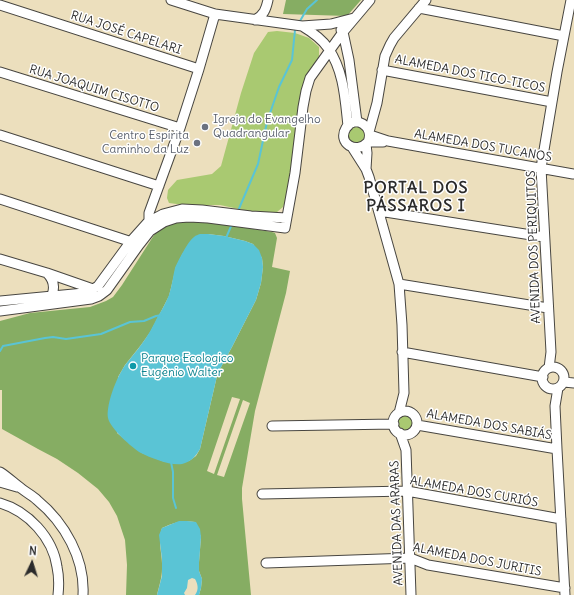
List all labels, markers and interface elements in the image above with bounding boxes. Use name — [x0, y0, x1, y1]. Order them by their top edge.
street label: RUA JOSÉ CAPELARI — [69, 8, 183, 58]
street label: ALAMEDA DOS TICO-TICOS — [394, 52, 546, 96]
street label: RUA JOAQUIM CISOTTO — [27, 62, 161, 116]
place label: Igreja do Evangelho Quadrangular — [213, 113, 321, 141]
marker: Igreja do Evangelho Quadrangular — [200, 122, 210, 132]
street label: ALAMEDA DOS TUCANOS — [413, 127, 553, 165]
place label: Centro Espírita Caminho da Luz — [102, 129, 189, 157]
marker: Centro Espírita Caminho da Luz — [192, 138, 202, 148]
street label: AVENIDA DOS PERIQUITOS — [524, 170, 544, 324]
district label: PORTAL DOS PÁSSAROS I — [364, 178, 468, 216]
place label: Parque Ecologico Eugênio Walter — [141, 352, 234, 380]
marker: Parque Ecologico Eugênio Walter — [128, 361, 138, 371]
street label: ALAMEDA DOS SABIÁS — [425, 407, 553, 443]
street label: AVENIDA DAS ARARAS — [388, 460, 406, 586]
street label: ALAMEDA DOS CURIÓS — [409, 474, 539, 510]
street label: ALAMEDA DOS JURITIS — [412, 540, 542, 580]
north arrow — [12, 543, 52, 583]
text: N — [29, 544, 37, 558]

